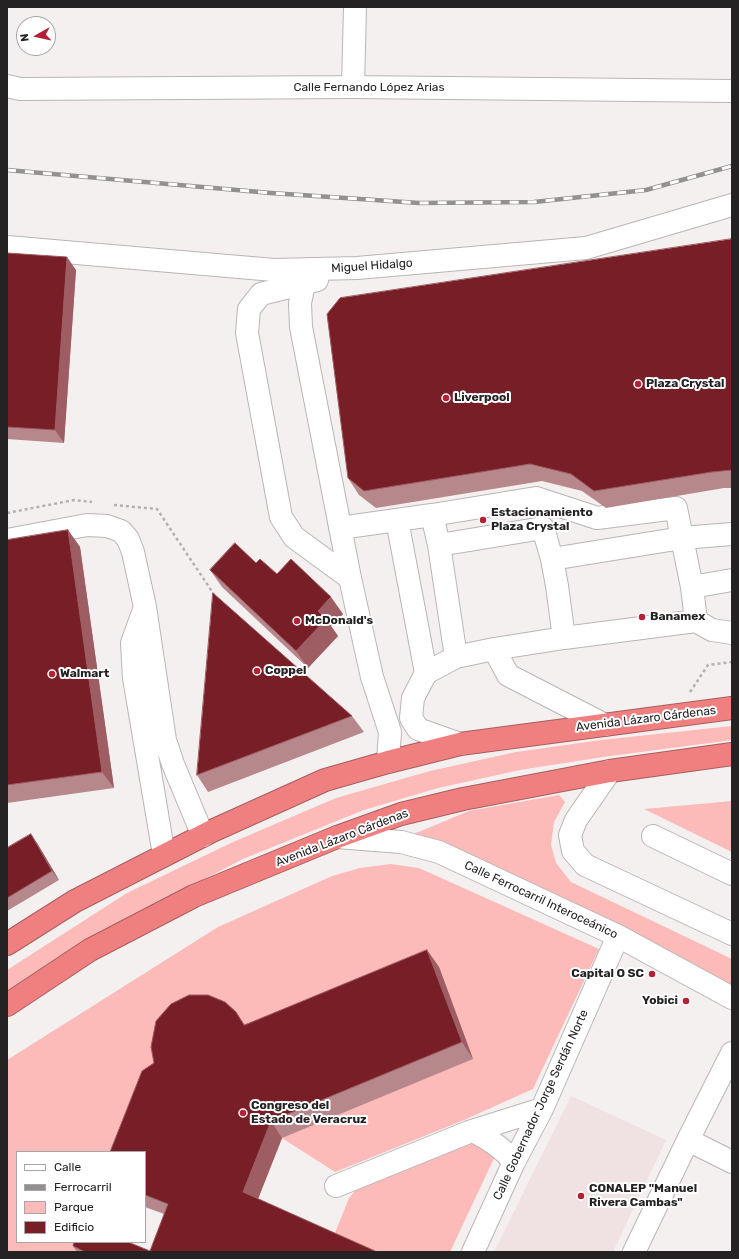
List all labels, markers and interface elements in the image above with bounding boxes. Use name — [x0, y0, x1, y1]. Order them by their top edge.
north arrow — [16, 16, 56, 56]
text: N — [18, 33, 32, 42]
street label: Calle Fernando López Arias — [293, 81, 445, 95]
street label: Miguel Hidalgo — [331, 256, 413, 276]
place label: Plaza Crystal — [646, 377, 724, 391]
marker: Plaza Crystal — [633, 379, 643, 389]
place label: Liverpool — [454, 391, 510, 405]
marker: Liverpool — [441, 393, 451, 403]
place label: Estacionamiento Plaza Crystal — [491, 506, 593, 534]
marker: Estacionamiento Plaza Crystal — [478, 515, 488, 525]
place label: Banamex — [650, 610, 705, 624]
marker: Banamex — [637, 612, 647, 622]
place label: McDonald's — [305, 614, 373, 628]
marker: McDonald's — [292, 616, 302, 626]
place label: Coppel — [265, 664, 306, 678]
marker: Coppel — [252, 666, 262, 676]
place label: Walmart — [60, 667, 109, 681]
marker: Walmart — [47, 669, 57, 679]
street label: Avenida Lázaro Cárdenas — [575, 703, 717, 735]
street label: Avenida Lázaro Cárdenas — [274, 806, 410, 870]
street label: Calle Ferrocarril Interoceánico — [462, 858, 620, 942]
place label: Capital O SC — [571, 967, 644, 981]
marker: Capital O SC — [647, 969, 657, 979]
place label: Yobici — [642, 994, 678, 1008]
marker: Yobici — [681, 996, 691, 1006]
street label: Calle Gobernador Jorge Serdán Norte — [490, 1007, 592, 1203]
place label: Congreso del Estado de Veracruz — [251, 1099, 367, 1127]
marker: Congreso del Estado de Veracruz — [238, 1108, 248, 1118]
legend — [16, 1151, 146, 1243]
text: Calle — [54, 1160, 81, 1174]
text: Ferrocarril — [54, 1180, 112, 1194]
place label: CONALEP "Manuel Rivera Cambas" — [589, 1182, 697, 1210]
marker: CONALEP "Manuel Rivera Cambas" — [576, 1191, 586, 1201]
text: Parque — [54, 1200, 94, 1214]
text: Edificio — [54, 1220, 94, 1234]

